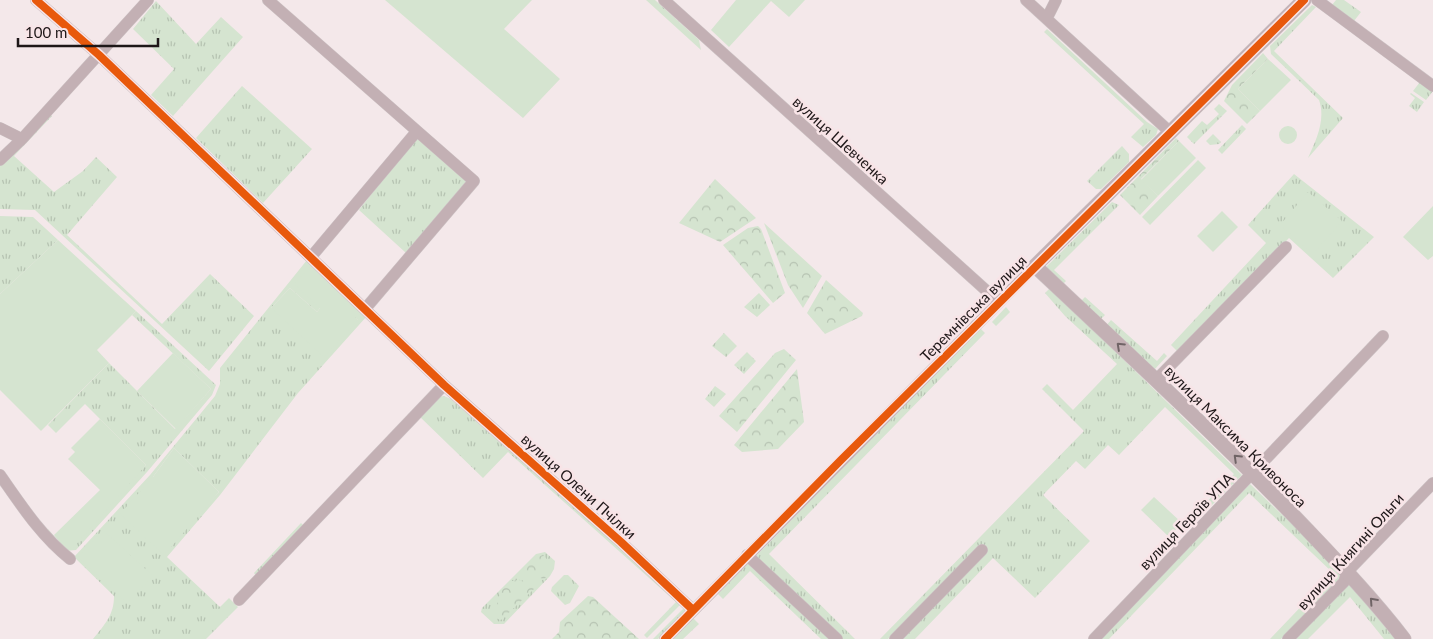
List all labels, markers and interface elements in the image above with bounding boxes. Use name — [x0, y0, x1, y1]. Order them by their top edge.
scale bar — [18, 15, 158, 47]
text: 100 m — [25, 23, 67, 41]
street label: вулиця Шевченка — [789, 92, 893, 188]
street label: Теремнівська вулиця — [916, 251, 1030, 365]
one-way arrow — [1117, 343, 1126, 352]
street label: вулиця Максима Кривоноса — [1161, 361, 1311, 511]
street label: вулиця Олени Пчілки — [518, 430, 640, 542]
one-way arrow — [1234, 455, 1243, 464]
street label: вулиця Героїв УПА — [1135, 468, 1237, 573]
street label: вулиця Княгині Ольги — [1293, 489, 1407, 613]
one-way arrow — [1370, 597, 1379, 606]

